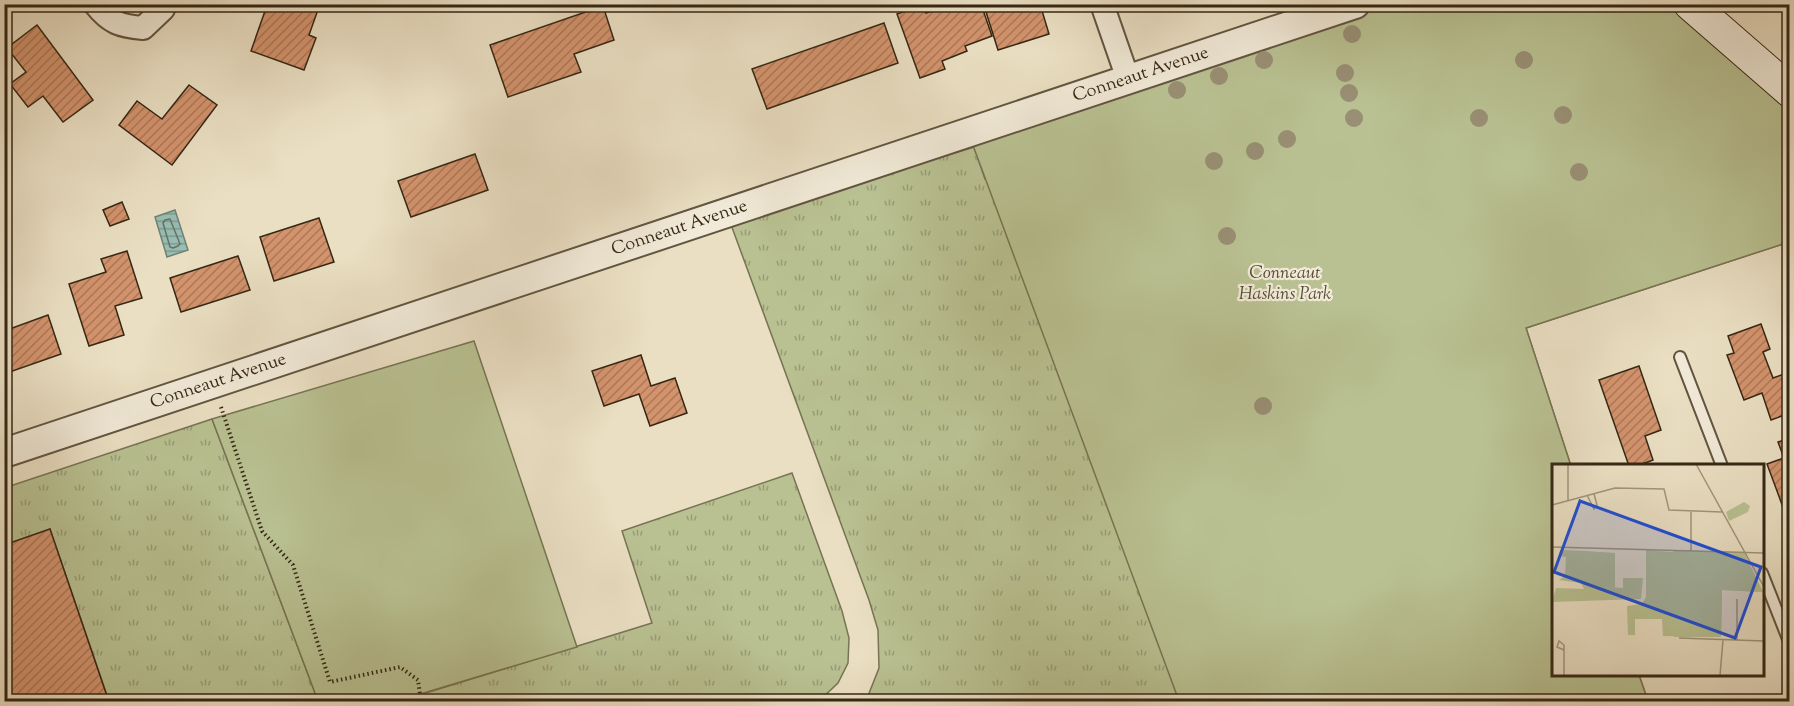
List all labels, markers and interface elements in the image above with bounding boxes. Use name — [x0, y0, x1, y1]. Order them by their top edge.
street label: Conneaut Avenue — [1069, 40, 1212, 110]
street label: Conneaut Avenue — [608, 194, 751, 263]
park label: Conneaut Haskins Park — [1239, 261, 1331, 308]
street label: Conneaut Avenue — [147, 347, 290, 416]
inset map — [1552, 464, 1764, 676]

